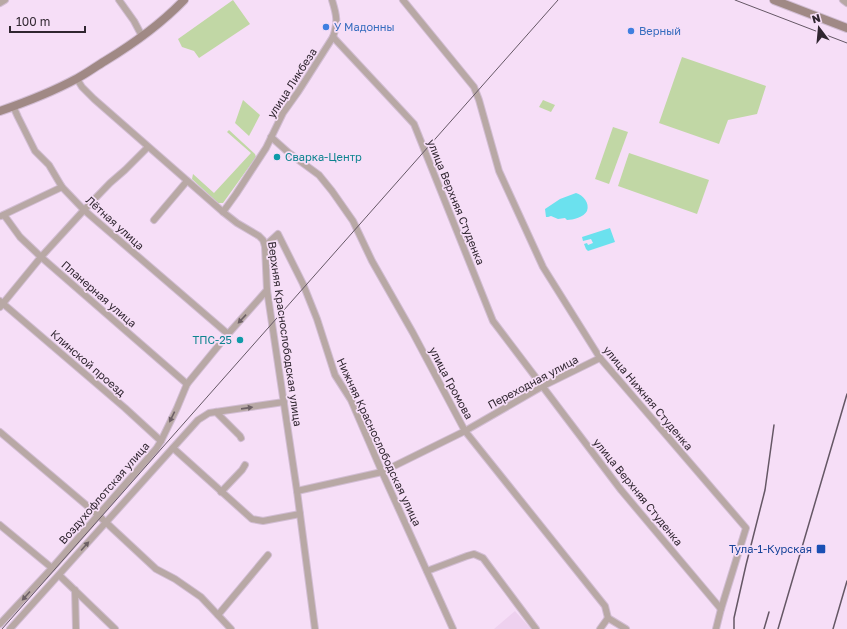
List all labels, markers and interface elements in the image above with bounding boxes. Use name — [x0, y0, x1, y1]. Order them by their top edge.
scale bar — [10, 8, 85, 34]
north arrow — [799, 8, 839, 48]
text: N — [810, 11, 822, 25]
text: 100 m — [16, 14, 50, 29]
place label: У Мадонны — [334, 20, 395, 33]
marker: У Мадонны — [321, 22, 331, 32]
place label: Верный — [639, 24, 681, 37]
marker: Верный — [626, 26, 636, 36]
street label: улица Ликбеза — [264, 45, 319, 120]
street label: улица Верхняя Студенка — [425, 137, 488, 267]
place label: Сварка-Центр — [285, 150, 362, 163]
marker: Сварка-Центр — [272, 152, 282, 162]
street label: Лётная улица — [84, 193, 147, 252]
street label: Верхняя Краснослободская улица — [266, 241, 305, 427]
street label: Планерная улица — [59, 258, 139, 330]
one-way arrow — [237, 314, 246, 324]
street label: Клинской проезд — [48, 327, 129, 399]
place label: ТПС-25 — [193, 333, 232, 346]
marker: ТПС-25 — [235, 335, 245, 345]
street label: улица Нижняя Cтуденкa — [601, 343, 696, 452]
street label: улица Громова — [427, 344, 476, 421]
street label: Переходная улица — [485, 352, 580, 411]
street label: Нижняя Краснослободская улица — [335, 356, 424, 528]
one-way arrow — [241, 404, 253, 411]
one-way arrow — [169, 411, 176, 423]
street label: улица Верхняя Cтуденка — [591, 435, 686, 548]
street label: Воздухофлотская улица — [56, 439, 151, 546]
one-way arrow — [80, 541, 90, 551]
place label: Тула-1-Курская — [729, 542, 812, 555]
marker: Тула-1-Курская — [815, 543, 827, 555]
one-way arrow — [21, 591, 30, 601]

